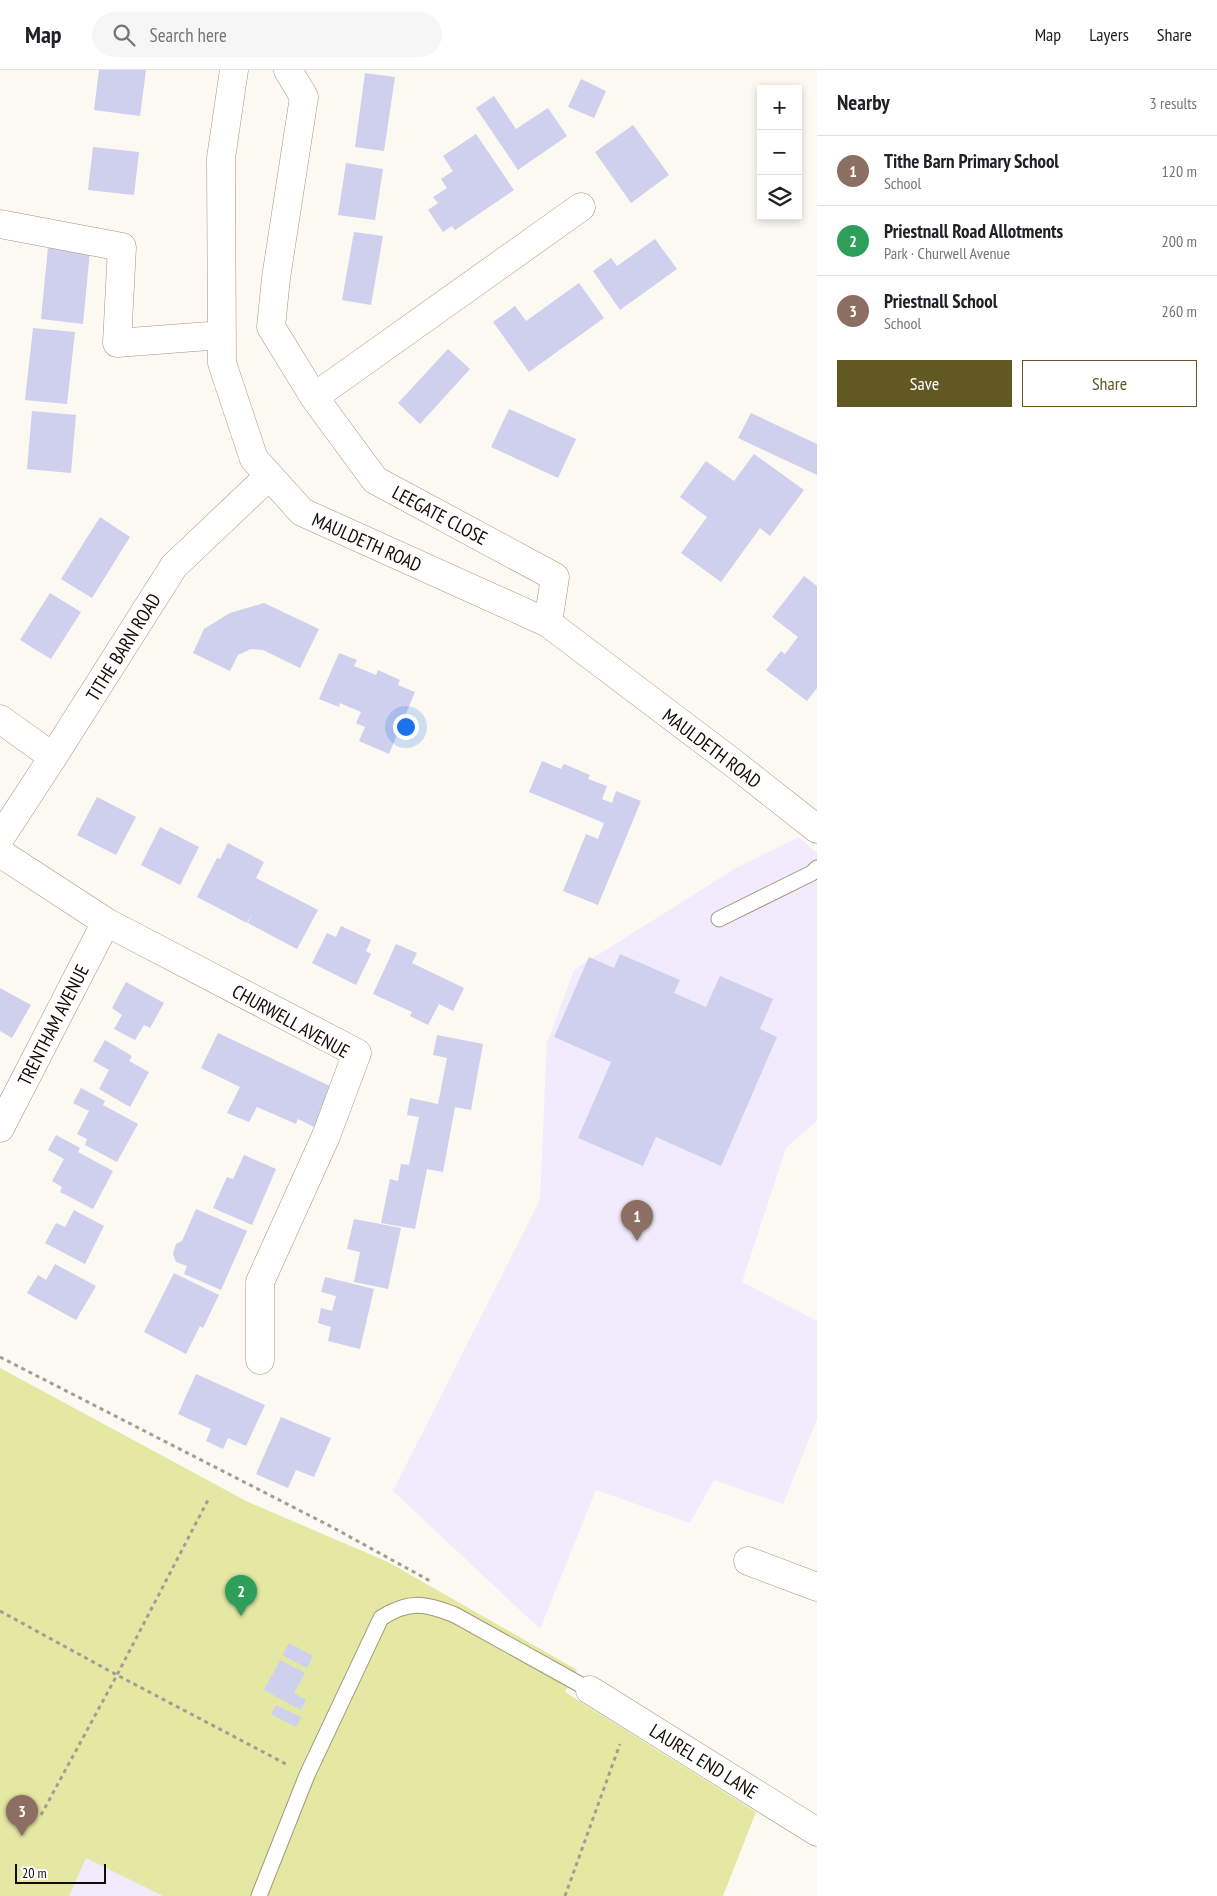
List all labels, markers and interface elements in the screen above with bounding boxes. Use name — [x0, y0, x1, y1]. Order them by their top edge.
search box — [92, 12, 442, 57]
text: Map — [25, 19, 62, 50]
icon: search — [110, 21, 138, 49]
text: Search here — [150, 23, 227, 47]
text: Map — [1035, 23, 1061, 46]
text: Layers — [1089, 23, 1129, 46]
text: Share — [1157, 23, 1192, 46]
map controls — [757, 85, 802, 220]
button: + — [757, 85, 802, 130]
text: Nearby — [837, 89, 890, 116]
text: 3 results — [1150, 93, 1197, 113]
button: − — [757, 130, 802, 175]
text: Tithe Barn Primary School — [884, 149, 1059, 173]
text: 1 — [849, 161, 857, 181]
text: 120 m — [1162, 161, 1197, 181]
text: School — [884, 173, 921, 193]
button: layers — [757, 175, 802, 220]
text: Priestnall Road Allotments — [884, 219, 1063, 243]
text: 2 — [849, 231, 857, 251]
text: 200 m — [1162, 231, 1197, 251]
text: Park · Churwell Avenue — [884, 243, 1010, 263]
text: Priestnall School — [884, 289, 997, 313]
text: 3 — [849, 301, 857, 321]
text: 260 m — [1162, 301, 1197, 321]
text: School — [884, 313, 921, 333]
button: Save — [837, 360, 1012, 407]
button: Share — [1022, 360, 1197, 407]
street label: LEEGATE CLOSE — [388, 480, 492, 550]
street label: MAULDETH ROAD — [309, 507, 425, 577]
street label: TITHE BARN ROAD — [80, 589, 166, 705]
street label: MAULDETH ROAD — [658, 703, 766, 793]
your location — [393, 714, 419, 740]
street label: TRENTHAM AVENUE — [12, 960, 94, 1090]
street label: CHURWELL AVENUE — [228, 979, 354, 1063]
pin: 1 — [621, 1200, 653, 1241]
pin: 2 — [225, 1575, 257, 1616]
street label: LAUREL END LANE — [645, 1718, 763, 1804]
pin: 3 — [6, 1795, 38, 1836]
scale bar — [15, 1861, 106, 1884]
text: 20 m — [22, 1864, 47, 1882]

